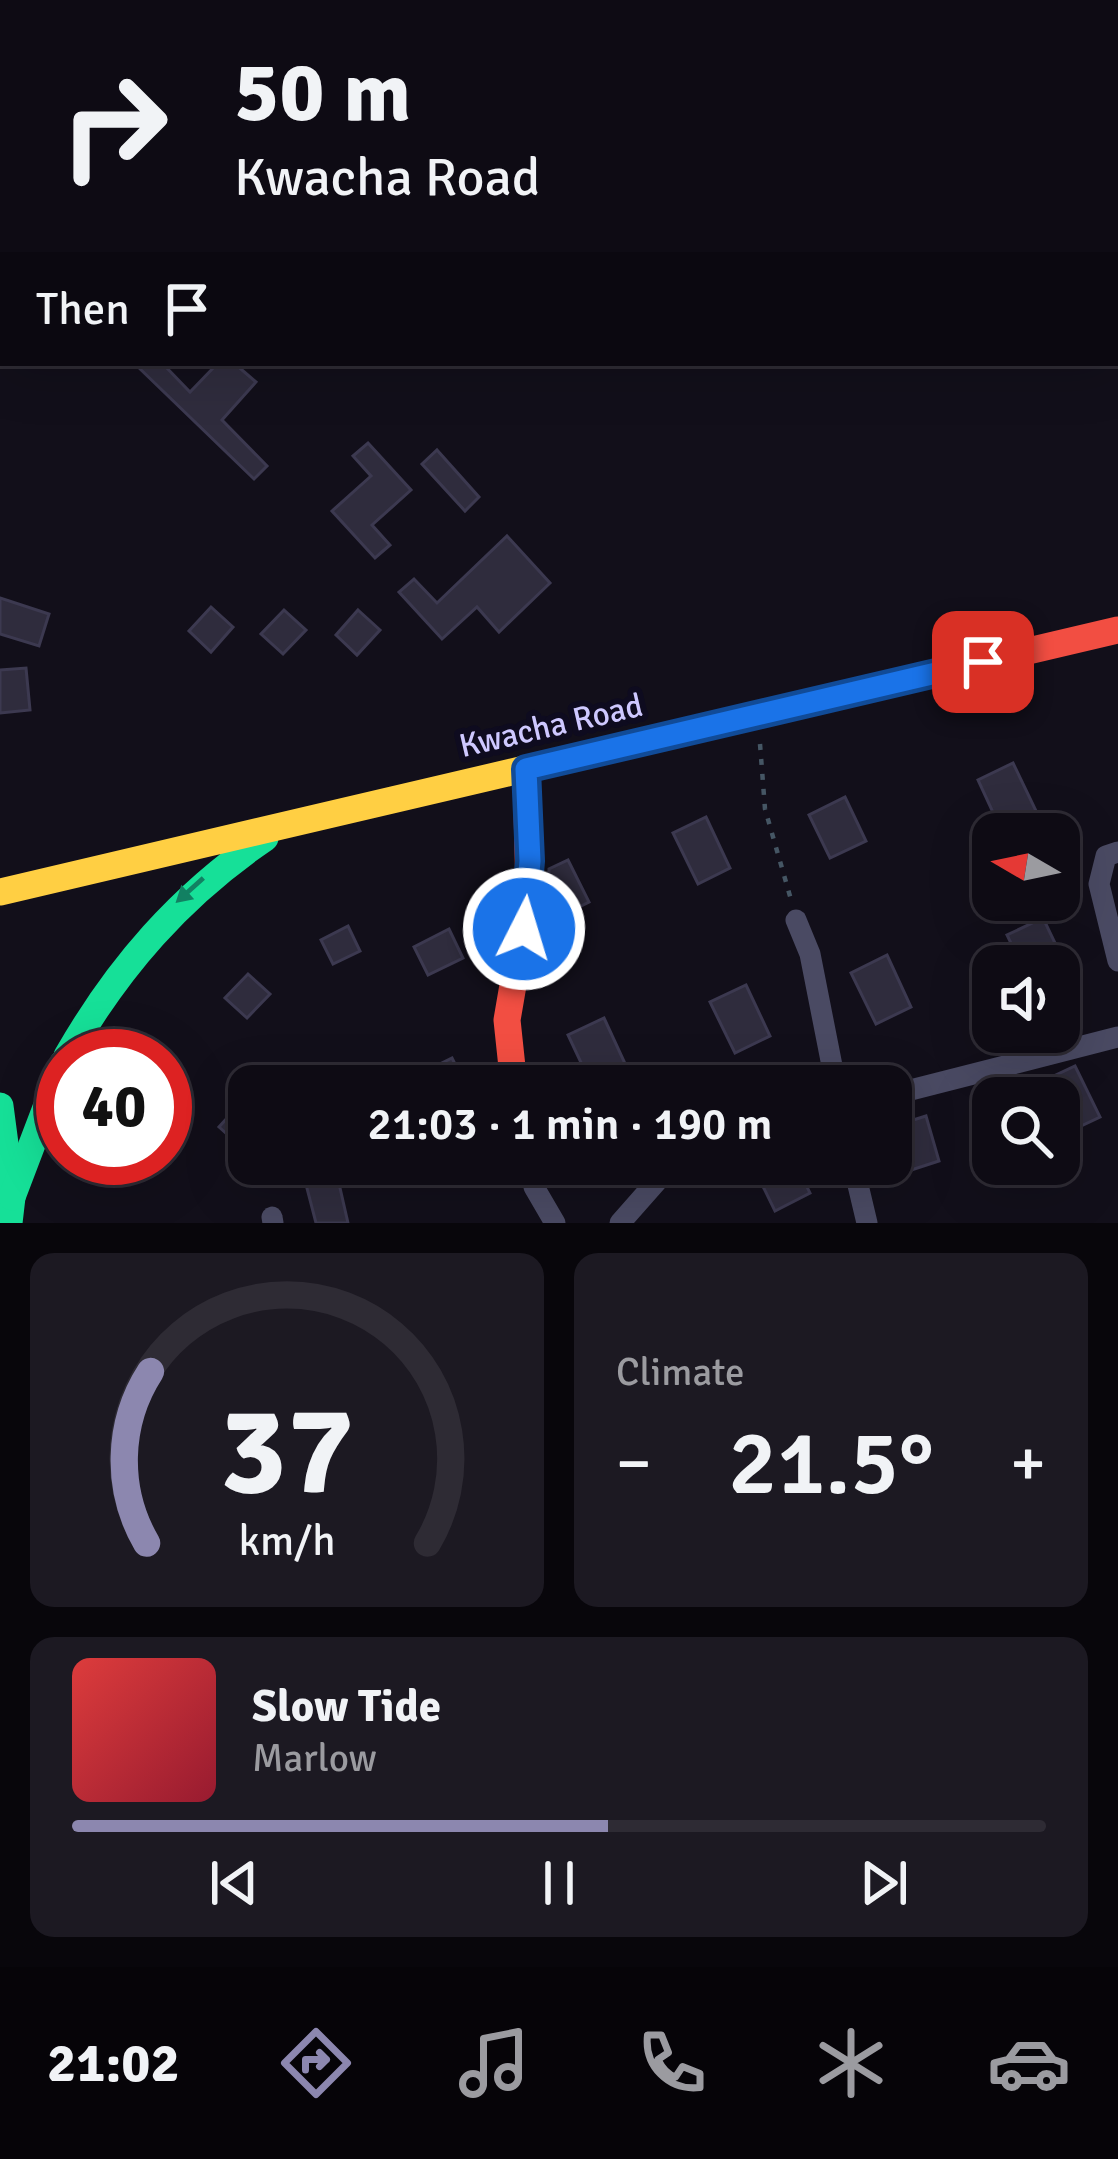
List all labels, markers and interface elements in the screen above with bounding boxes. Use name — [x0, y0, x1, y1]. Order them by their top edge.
text: 50 m — [234, 41, 411, 145]
icon: right — [36, 48, 192, 204]
text: Kwacha Road — [234, 144, 540, 211]
icon: arrive — [154, 276, 220, 342]
text: Then — [36, 282, 130, 337]
pin — [932, 611, 1034, 713]
icon: arrive — [950, 629, 1016, 695]
street label: Kwacha Road — [455, 685, 647, 767]
north arrow — [972, 813, 1080, 921]
map controls — [972, 813, 1080, 1185]
position arrow — [461, 866, 587, 992]
one-way arrow — [175, 876, 205, 903]
button: sound — [972, 945, 1080, 1053]
speed limit sign: 40 — [36, 1029, 192, 1185]
button: search — [972, 1077, 1080, 1185]
text: 21:03 · 1 min · 190 m — [368, 1097, 772, 1152]
text: Climate — [616, 1348, 745, 1396]
text: 37 — [220, 1375, 354, 1528]
text: 21.5° — [728, 1408, 934, 1519]
text: − — [616, 1423, 652, 1504]
text: + — [1010, 1423, 1046, 1504]
text: km/h — [238, 1515, 336, 1568]
text: Slow Tide — [252, 1679, 441, 1734]
text: Marlow — [252, 1734, 377, 1782]
icon: previous — [201, 1850, 267, 1916]
icon: pause — [526, 1850, 592, 1916]
icon: next — [851, 1850, 917, 1916]
icon: directions — [274, 2021, 358, 2105]
icon: music — [452, 2021, 536, 2105]
icon: phone — [630, 2021, 714, 2105]
icon: climate — [809, 2021, 893, 2105]
icon: car — [987, 2021, 1071, 2105]
text: 21:02 — [47, 2030, 180, 2097]

